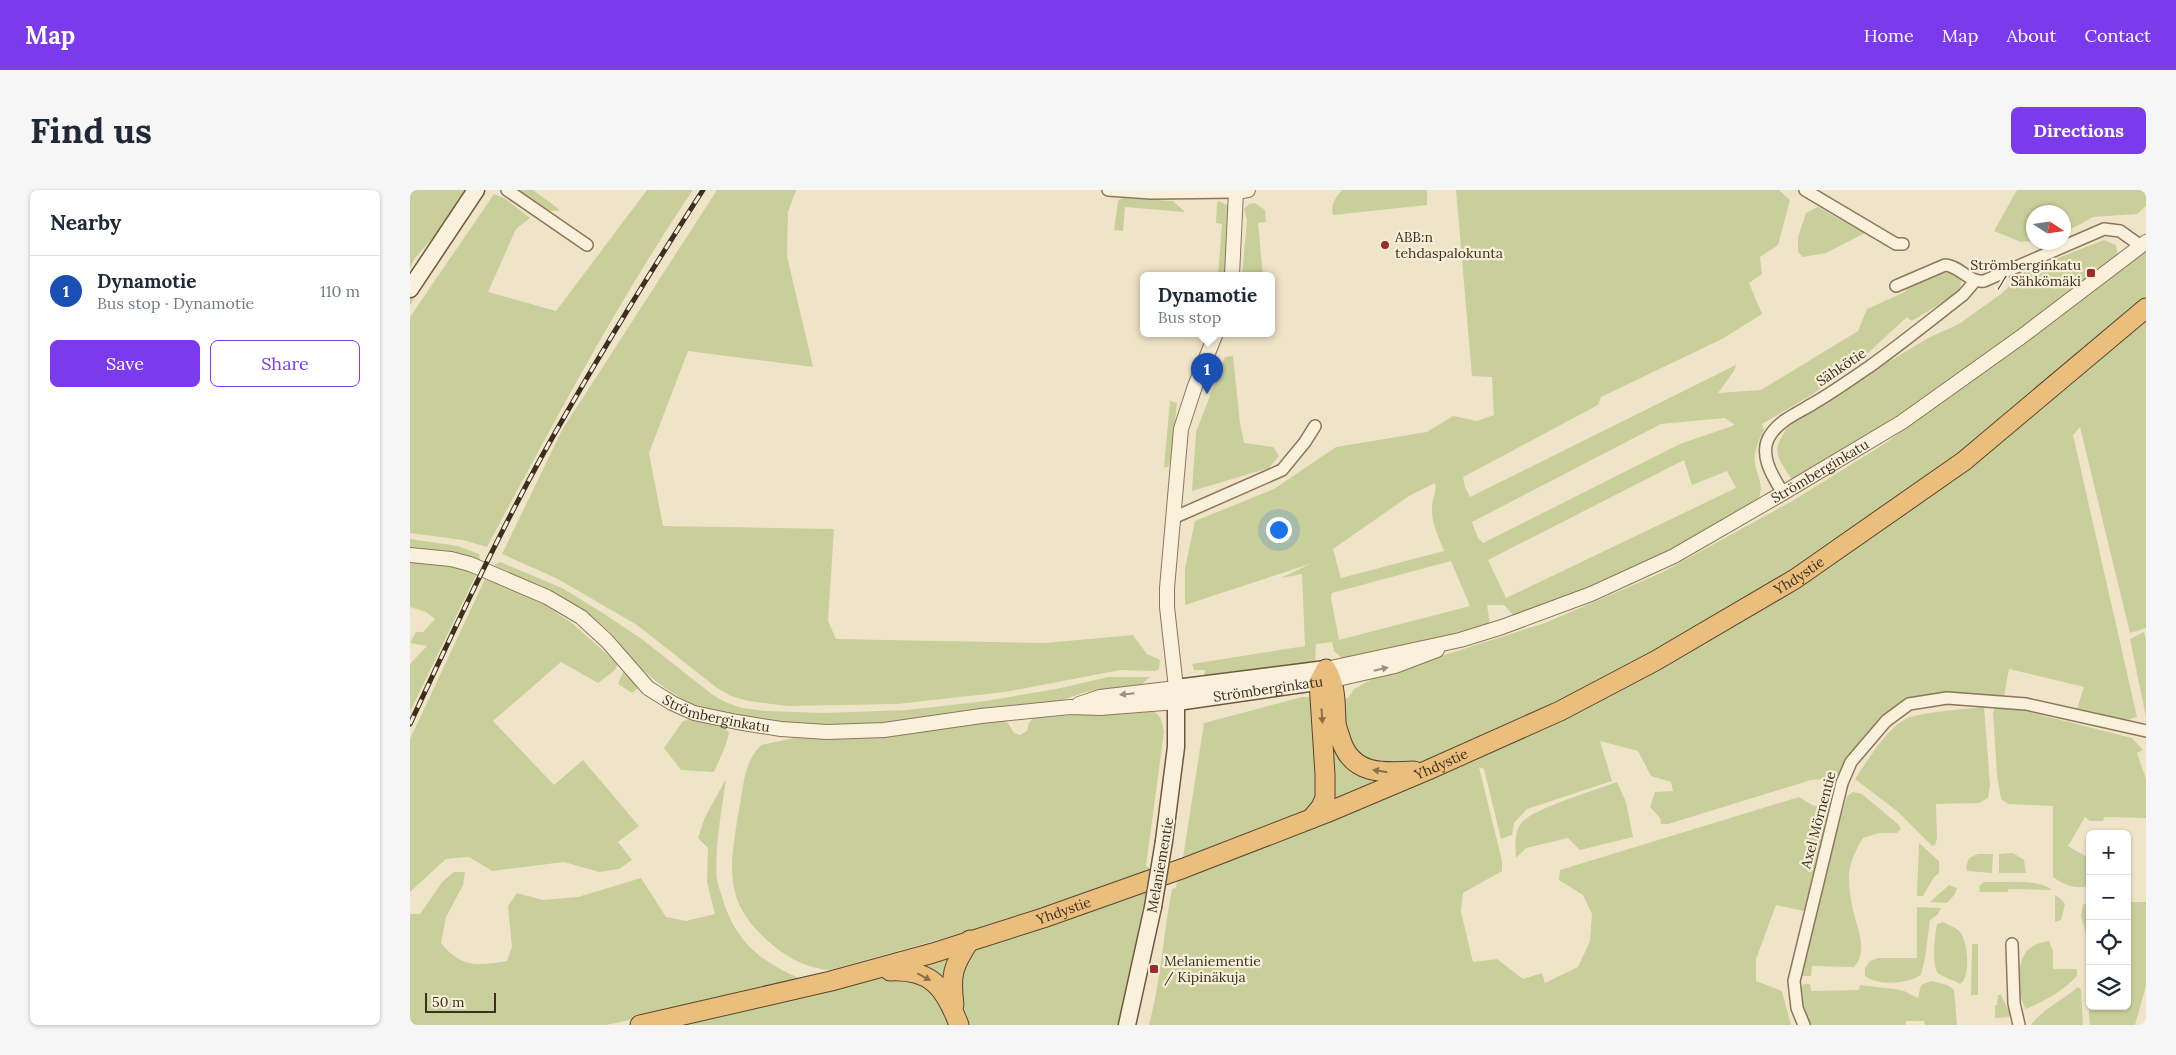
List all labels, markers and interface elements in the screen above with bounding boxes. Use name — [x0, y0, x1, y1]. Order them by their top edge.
text: Map — [25, 20, 75, 51]
text: Home — [1864, 24, 1914, 47]
text: Map — [1942, 24, 1978, 47]
text: About — [2006, 24, 2056, 47]
text: Contact — [2084, 24, 2151, 47]
button: Directions — [2011, 107, 2146, 154]
text: Find us — [30, 108, 152, 153]
north arrow — [2026, 205, 2071, 250]
text: Nearby — [50, 209, 121, 236]
place label: ABB:n tehdaspalokunta — [1394, 228, 1503, 262]
marker: ABB:n tehdaspalokunta — [1379, 239, 1391, 251]
place label: Strömberginkatu / Sähkömäki — [1970, 256, 2081, 290]
marker: Strömberginkatu / Sähkömäki — [2085, 267, 2097, 279]
text: Dynamotie — [97, 269, 196, 293]
popup — [1140, 272, 1275, 337]
text: 1 — [63, 281, 69, 301]
text: 110 m — [320, 281, 360, 301]
text: Dynamotie — [1158, 283, 1257, 307]
text: Bus stop · Dynamotie — [97, 293, 254, 313]
text: Bus stop — [1158, 307, 1221, 327]
button: Save — [50, 340, 200, 387]
button: Share — [210, 340, 360, 387]
street label: Sähkötie — [1813, 344, 1870, 390]
pin: 1 — [1191, 353, 1223, 394]
street label: Strömberginkatu — [1768, 435, 1872, 507]
your location — [1266, 517, 1292, 543]
street label: Yhdystie — [1769, 552, 1828, 599]
one-way arrow — [1373, 665, 1388, 673]
street label: Strömberginkatu — [1212, 672, 1324, 706]
street label: Strömberginkatu — [659, 690, 771, 736]
one-way arrow — [1119, 690, 1135, 698]
one-way arrow — [1318, 708, 1326, 724]
street label: Yhdystie — [1411, 744, 1471, 784]
one-way arrow — [1371, 767, 1387, 775]
street label: Axel Mörnentie — [1796, 769, 1840, 872]
street label: Melaniementie — [1143, 815, 1177, 914]
map controls — [2086, 830, 2131, 1010]
button: + — [2086, 830, 2131, 875]
button: − — [2086, 875, 2131, 920]
street label: Yhdystie — [1033, 893, 1094, 929]
button: locate — [2086, 920, 2131, 965]
place label: Melaniementie / Kipinäkuja — [1164, 952, 1261, 986]
marker: Melaniementie / Kipinäkuja — [1148, 963, 1160, 975]
button: layers — [2086, 965, 2131, 1010]
one-way arrow — [916, 973, 931, 981]
scale bar — [425, 990, 496, 1013]
text: 50 m — [432, 993, 465, 1011]

